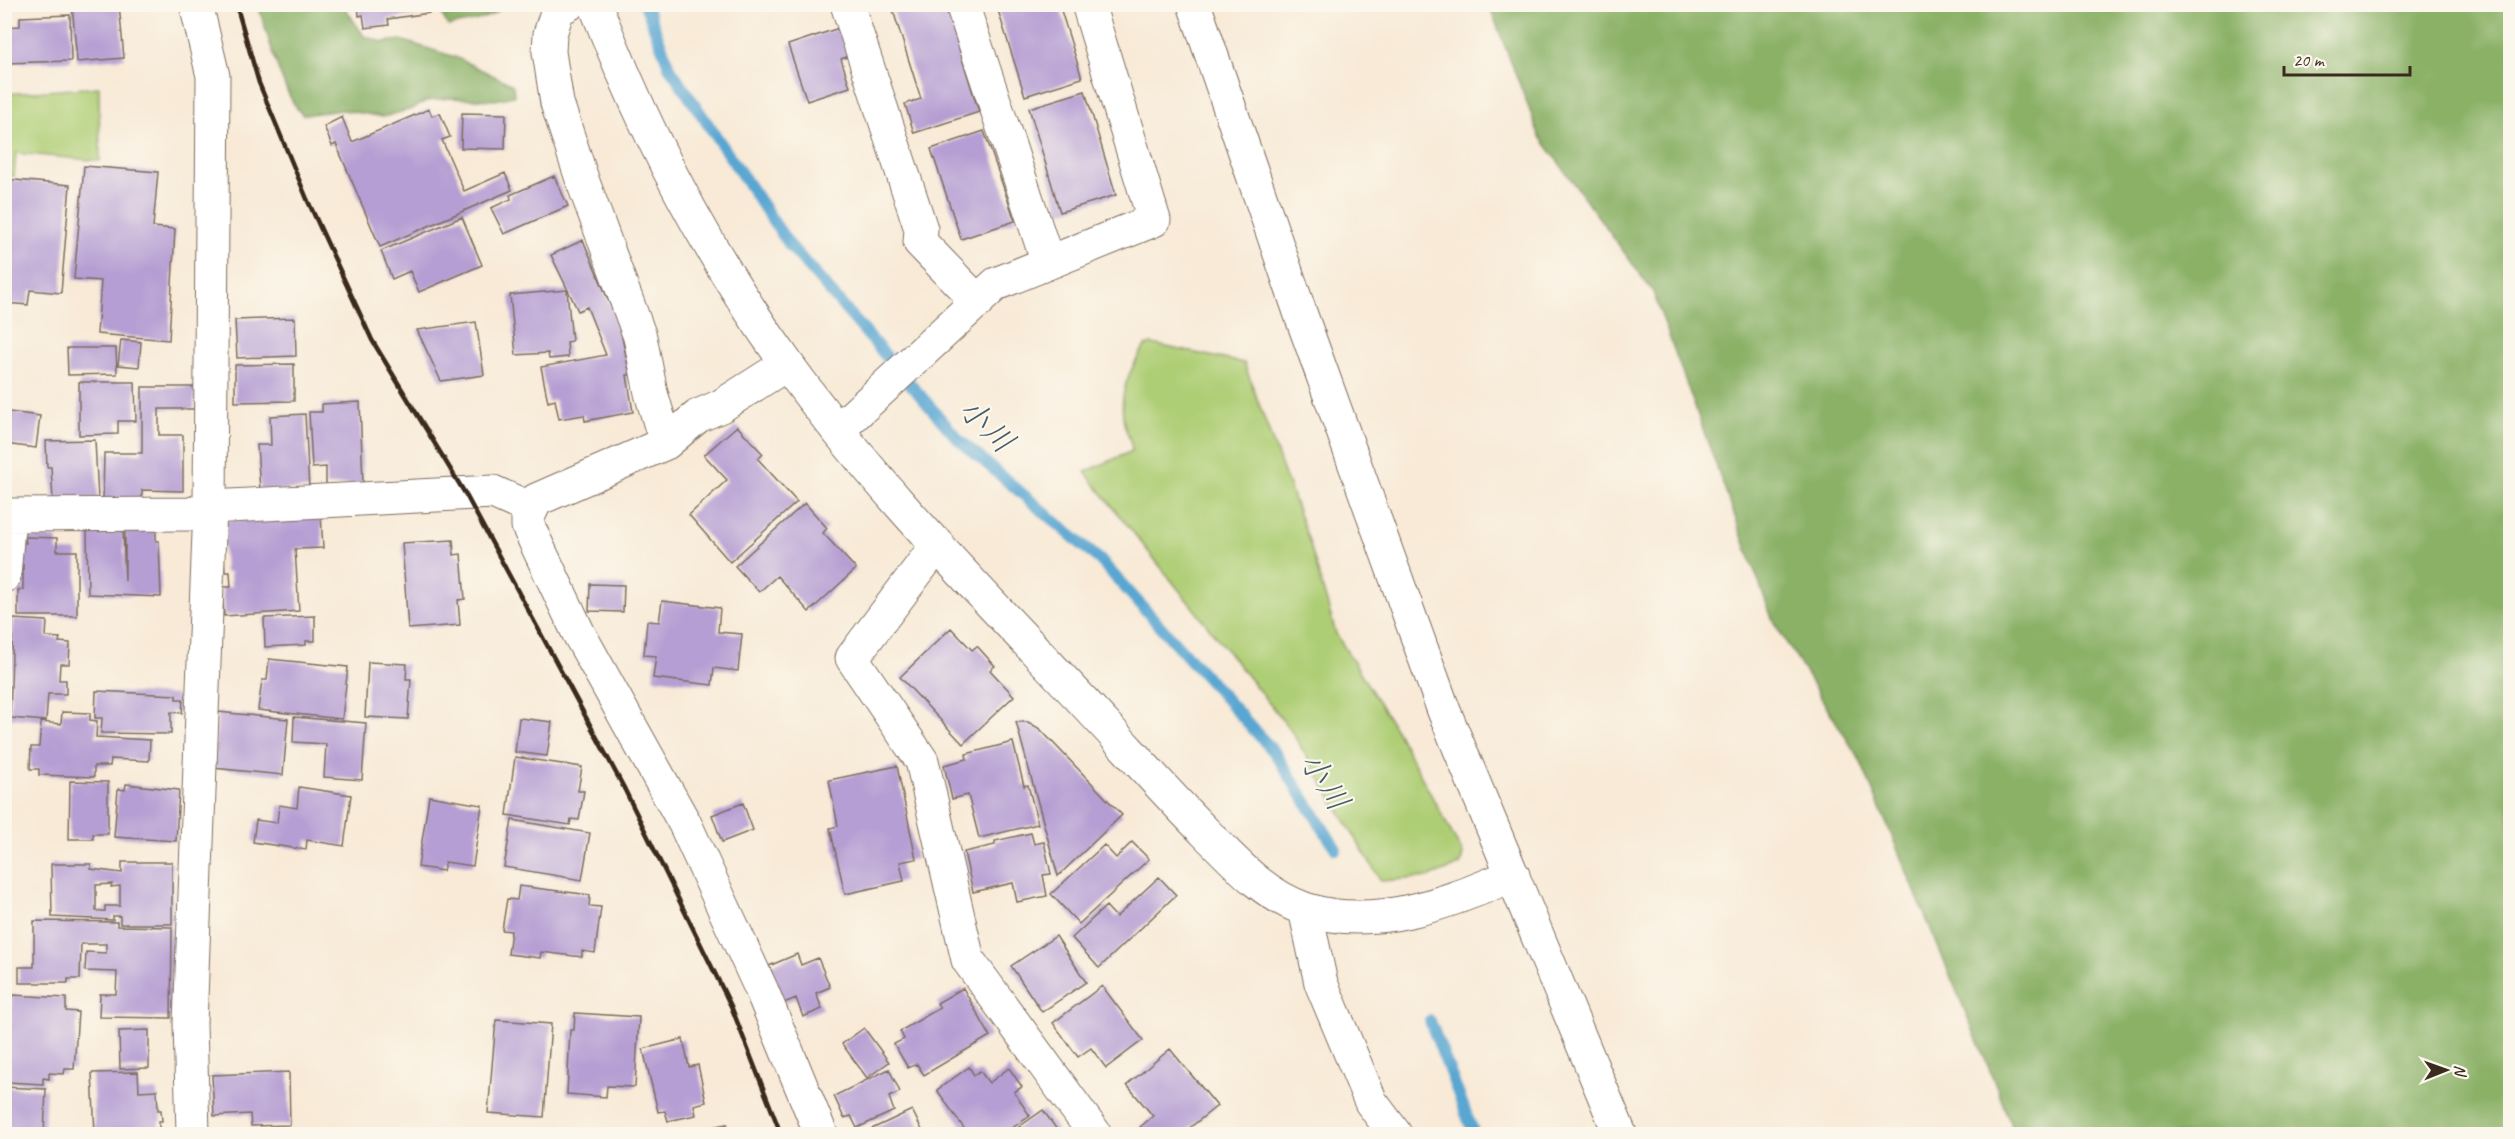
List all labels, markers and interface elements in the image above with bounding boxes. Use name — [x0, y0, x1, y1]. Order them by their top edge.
scale bar — [2284, 39, 2410, 77]
text: 20 m — [2293, 49, 2326, 71]
water label: 小川 — [949, 388, 1024, 462]
water label: 小川 — [1290, 743, 1359, 819]
north arrow — [2416, 1040, 2476, 1100]
text: N — [2450, 1065, 2470, 1078]

